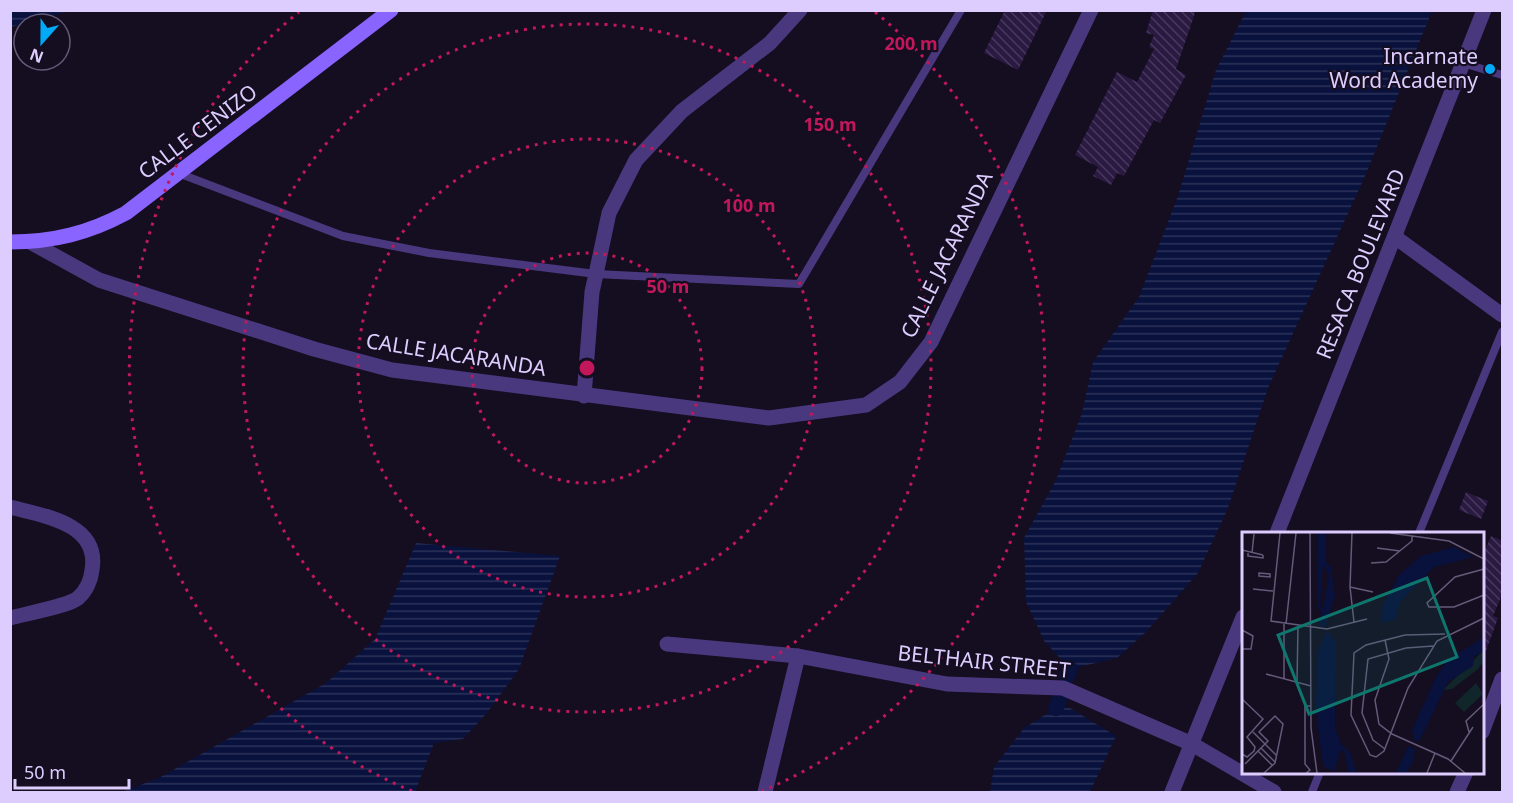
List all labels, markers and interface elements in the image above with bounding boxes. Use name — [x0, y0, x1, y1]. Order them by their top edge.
north arrow — [12, 12, 72, 72]
text: 200 m — [884, 31, 938, 55]
place label: Incarnate Word Academy — [1329, 42, 1478, 94]
text: N — [27, 43, 47, 69]
marker: Incarnate Word Academy — [1483, 62, 1497, 76]
street label: CALLE CENIZO — [132, 77, 263, 185]
text: 150 m — [803, 112, 857, 136]
street label: RESACA BOULEVARD — [1309, 164, 1411, 363]
street label: CALLE JACARANDA — [894, 166, 999, 343]
text: 100 m — [722, 193, 776, 217]
text: 50 m — [647, 274, 689, 298]
street label: CALLE JACARANDA — [364, 326, 549, 382]
centre of rings — [577, 358, 597, 378]
inset map — [1242, 532, 1483, 773]
street label: BELTHAIR STREET — [896, 638, 1072, 684]
scale bar — [15, 752, 129, 790]
text: 50 m — [24, 760, 66, 784]

